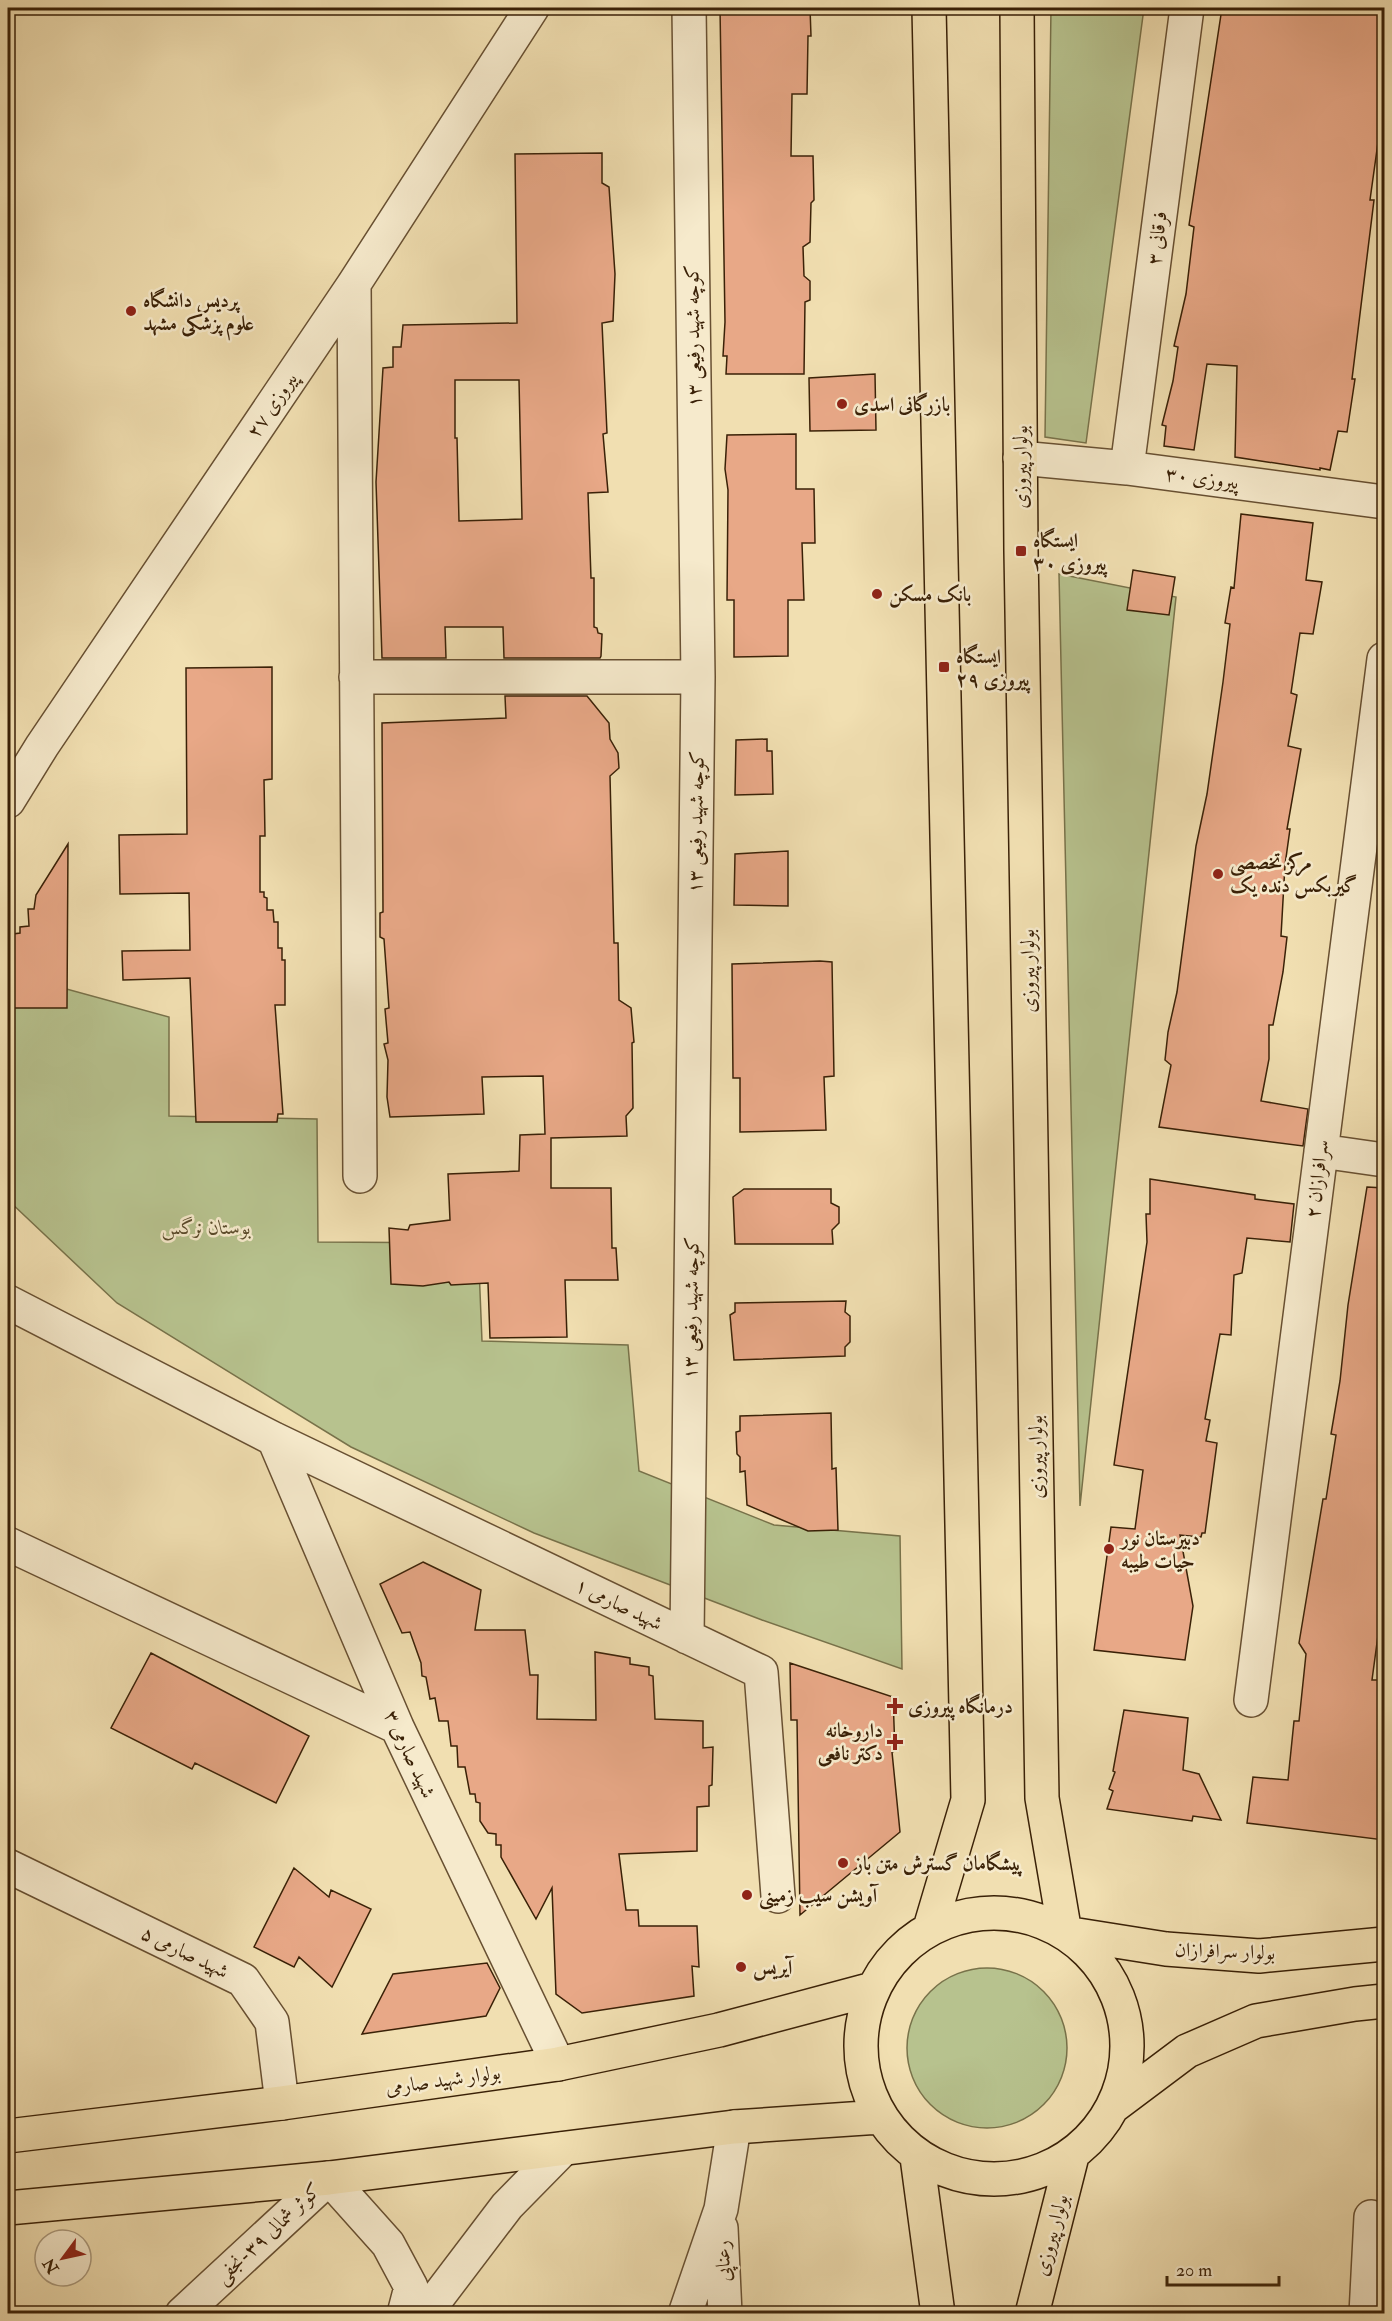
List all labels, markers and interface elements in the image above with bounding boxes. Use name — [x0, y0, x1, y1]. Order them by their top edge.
street label: فرقانی ۳ — [1141, 210, 1173, 266]
street label: کوچه شهید رفیعی ۱۳ — [679, 264, 708, 407]
place label: پردیس دانشگاه علوم پزشکی مشهد — [143, 287, 254, 341]
marker: پردیس دانشگاه علوم پزشکی مشهد — [124, 304, 138, 318]
street label: پیروزی ۲۷ — [241, 366, 305, 444]
place label: بازرگانی اسدی — [854, 392, 950, 417]
marker: بازرگانی اسدی — [835, 397, 849, 411]
street label: بولوار پیروزی — [1008, 425, 1035, 509]
street label: پیروزی ۳۰ — [1164, 461, 1241, 497]
place label: ایستگاه پیروزی ۳۰ — [1033, 527, 1108, 578]
marker: ایستگاه پیروزی ۳۰ — [1014, 544, 1028, 558]
place label: بانک مسکن — [889, 582, 971, 608]
marker: بانک مسکن — [870, 587, 884, 601]
place label: ایستگاه پیروزی ۲۹ — [956, 643, 1031, 694]
marker: ایستگاه پیروزی ۲۹ — [937, 660, 951, 674]
street label: کوچه شهید رفیعی ۱۳ — [682, 751, 711, 894]
place label: مرکز تخصصی گیربکس دنده یک — [1230, 850, 1357, 899]
marker: مرکز تخصصی گیربکس دنده یک — [1211, 867, 1225, 881]
street label: بولوار پیروزی — [1015, 929, 1043, 1013]
street label: سرافرازان ۲ — [1300, 1138, 1335, 1220]
park label: بوستان نرگس — [161, 1215, 251, 1241]
street label: کوچه شهید رفیعی ۱۳ — [677, 1237, 706, 1380]
street label: بولوار پیروزی — [1023, 1415, 1051, 1499]
place label: دبیرستان نور حیات طیبه — [1119, 1526, 1200, 1574]
marker: دبیرستان نور حیات طیبه — [1102, 1542, 1116, 1556]
street label: شهید صارمی ۱ — [571, 1572, 667, 1636]
place label: درمانگاه پیروزی — [908, 1693, 1013, 1721]
marker: درمانگاه پیروزی — [886, 1697, 904, 1715]
street label: شهید صارمی ۳ — [379, 1706, 441, 1802]
place label: داروخانه دکتر نافعی — [818, 1718, 883, 1767]
marker: داروخانه دکتر نافعی — [888, 1735, 902, 1749]
place label: پیشگامان گسترش متن باز — [853, 1850, 1023, 1877]
marker: پیشگامان گسترش متن باز — [836, 1856, 850, 1870]
place label: آویشن سیب زمینی — [759, 1883, 880, 1910]
marker: آویشن سیب زمینی — [740, 1888, 754, 1902]
street label: شهید صارمی ۵ — [137, 1920, 233, 1984]
street label: بولوار سرافرازان — [1174, 1937, 1276, 1966]
place label: آیریس — [753, 1955, 795, 1981]
marker: آیریس — [734, 1960, 748, 1974]
street label: بولوار شهید صارمی — [384, 2060, 502, 2100]
street label: کوثر شمالی ۳۹-نجفی — [210, 2177, 328, 2290]
street label: بولوار پیروزی — [1028, 2191, 1076, 2279]
north arrow — [33, 2228, 93, 2288]
street label: رعناپی — [710, 2240, 739, 2282]
scale bar — [1167, 2249, 1280, 2287]
text: N — [39, 2254, 64, 2278]
text: 20 m — [1176, 2259, 1212, 2282]

